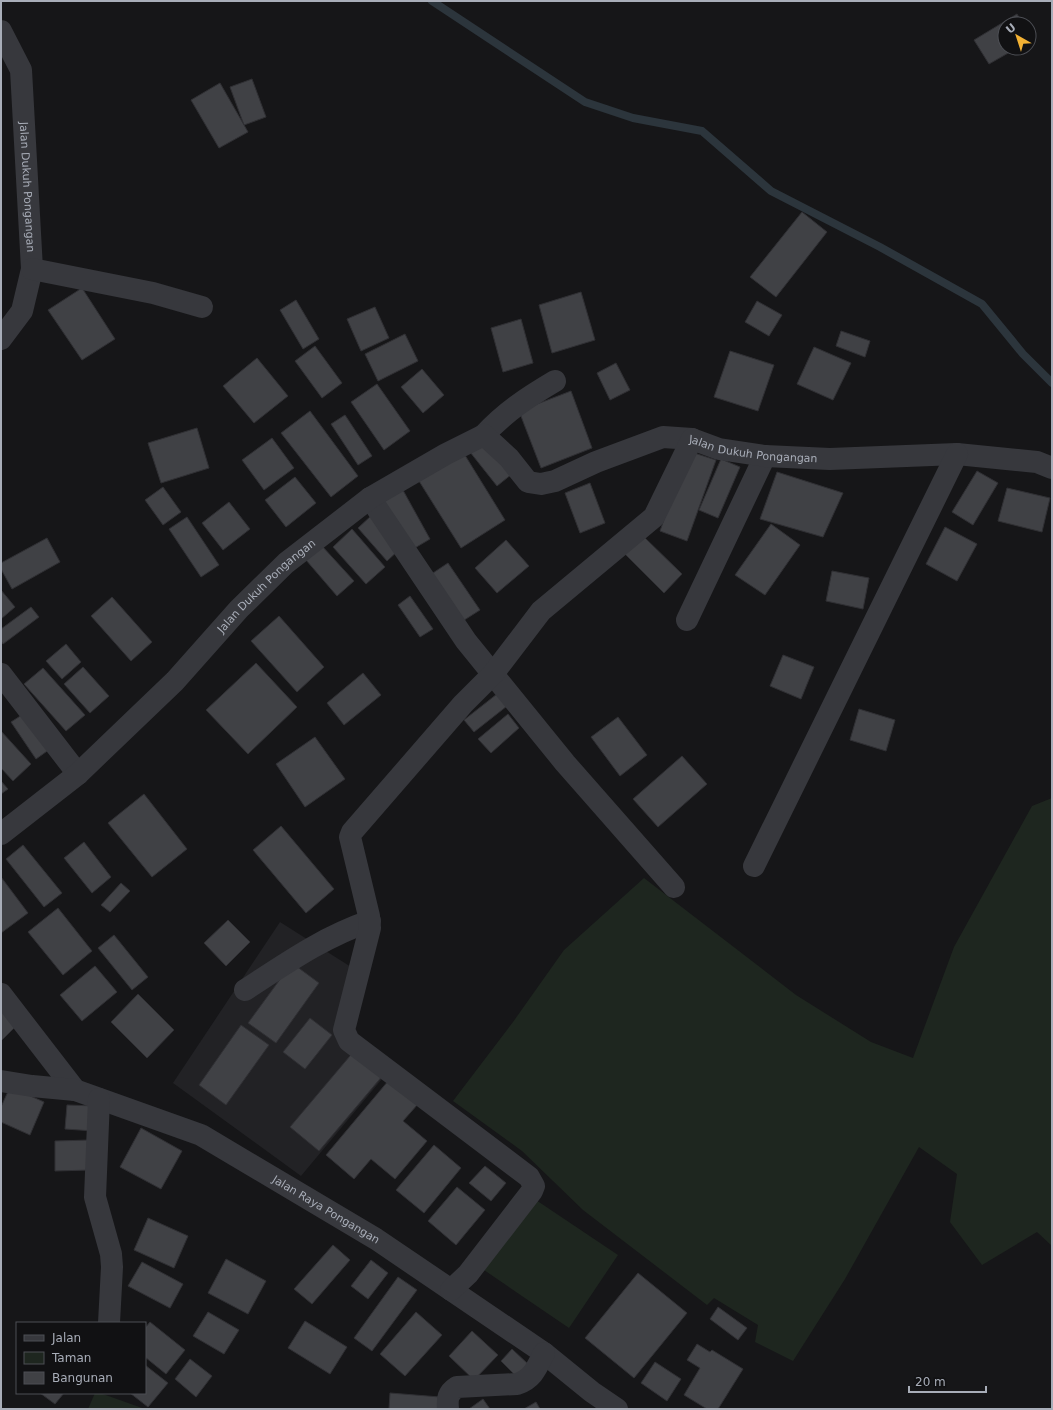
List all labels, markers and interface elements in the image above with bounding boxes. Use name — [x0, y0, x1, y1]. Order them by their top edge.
north arrow — [997, 16, 1037, 56]
text: U — [1003, 21, 1019, 36]
street label: Jalan Dukuh Pongangan — [17, 120, 37, 253]
street label: Jalan Dukuh Pongangan — [688, 433, 818, 465]
street label: Jalan Dukuh Pongangan — [214, 537, 318, 637]
street label: Jalan Raya Pongangan — [269, 1172, 382, 1247]
legend — [16, 1322, 146, 1394]
text: Jalan — [51, 1331, 81, 1345]
text: Taman — [51, 1351, 91, 1365]
scale bar — [909, 1368, 986, 1394]
text: Bangunan — [52, 1371, 113, 1385]
text: 20 m — [915, 1375, 946, 1389]

